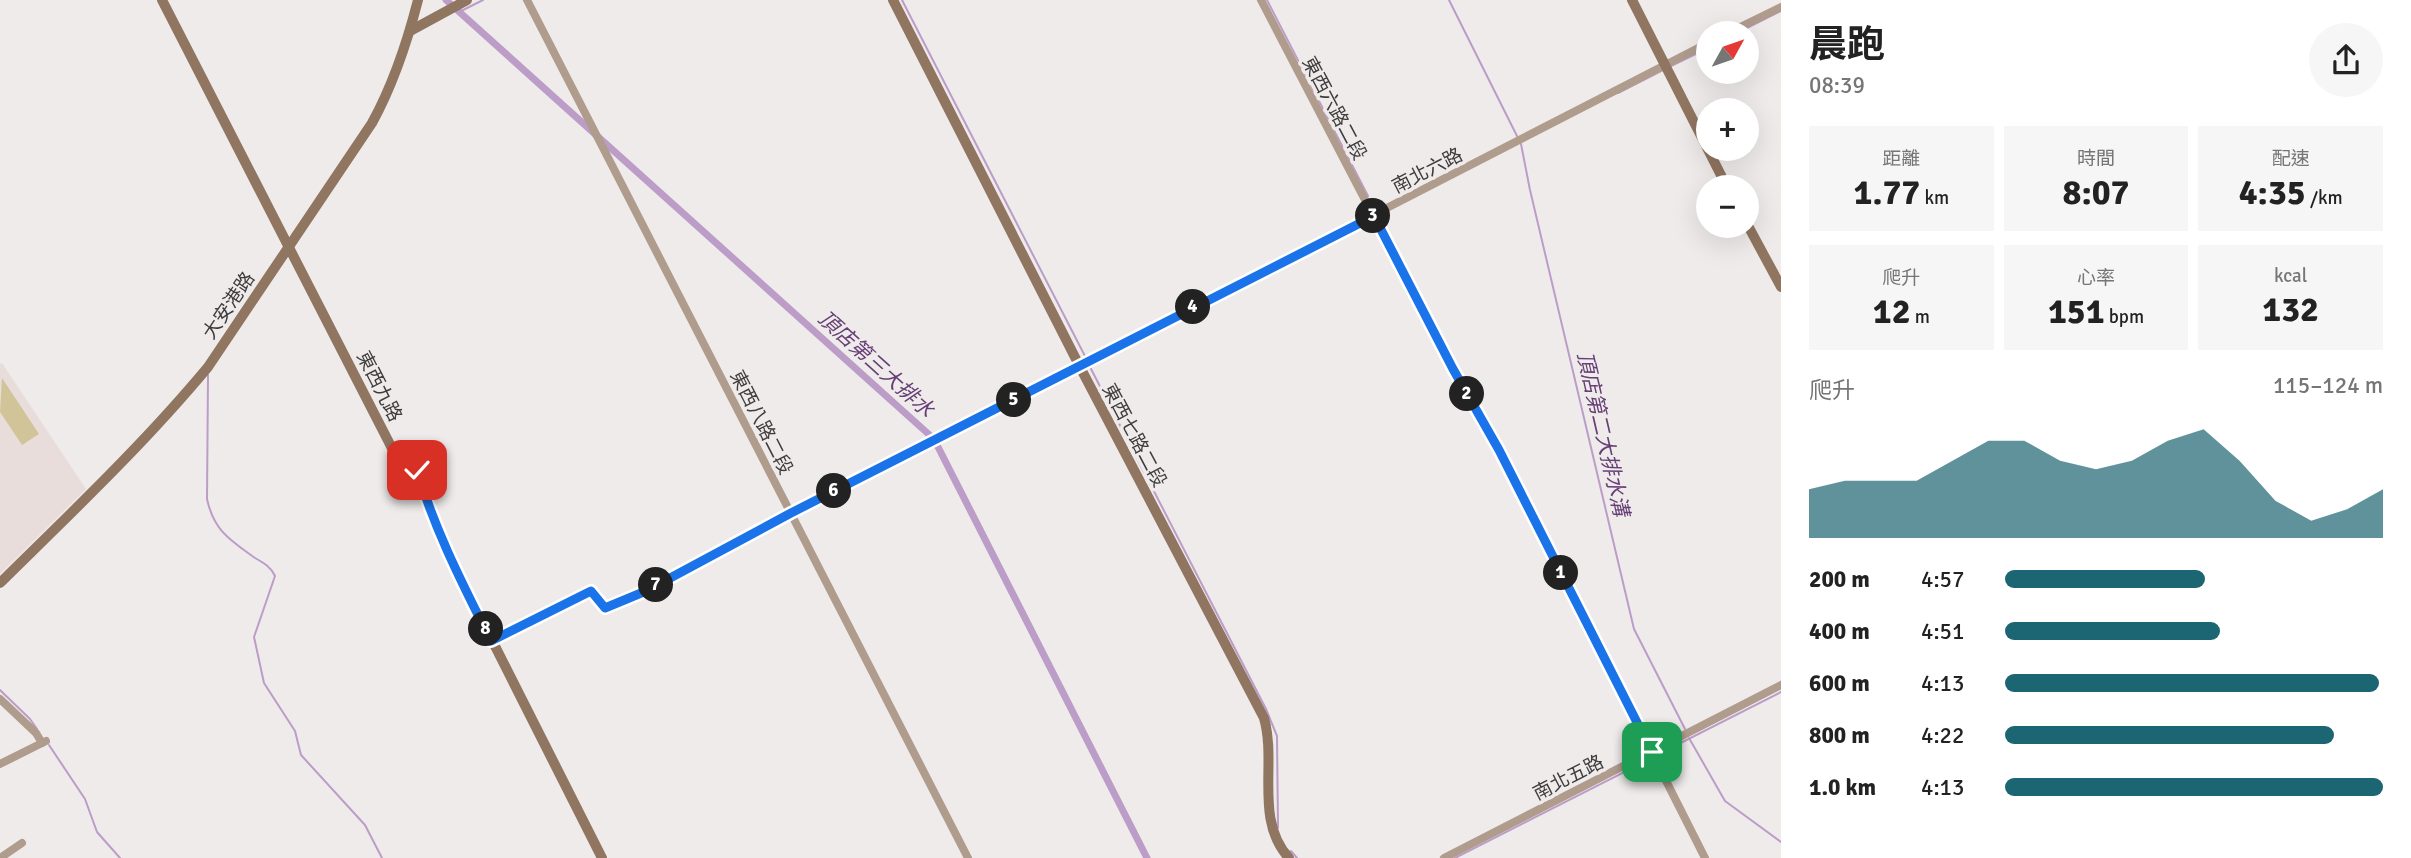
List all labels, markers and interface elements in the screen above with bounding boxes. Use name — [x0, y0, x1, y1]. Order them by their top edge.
north arrow — [1696, 21, 1759, 84]
map controls — [1696, 21, 1759, 238]
text: 晨跑 — [1809, 21, 1885, 68]
button: share — [2309, 23, 2383, 97]
street label: 東西六路二段 — [1297, 53, 1371, 164]
text: 08:39 — [1809, 71, 1865, 100]
button: + — [1696, 98, 1759, 161]
street label: 南北六路 — [1388, 143, 1467, 199]
text: 距離 — [1882, 147, 1920, 171]
text: 時間 — [2077, 147, 2115, 171]
text: 配速 — [2272, 147, 2310, 171]
text: 1.77 — [1854, 171, 1920, 214]
text: 8:07 — [2062, 171, 2130, 214]
text: 4:35 — [2239, 171, 2306, 214]
button: − — [1696, 175, 1759, 238]
text: km — [1920, 186, 1949, 210]
text: /km — [2306, 186, 2343, 210]
pin: 3 — [1356, 198, 1390, 234]
text: 3 — [1367, 203, 1378, 227]
text: kcal — [2274, 264, 2307, 288]
text: 爬升 — [1882, 266, 1920, 290]
text: 心率 — [2077, 266, 2115, 290]
street label: 大安港路 — [198, 267, 260, 344]
text: 132 — [2262, 288, 2319, 331]
pin: 4 — [1176, 290, 1210, 324]
text: 12 — [1873, 290, 1911, 333]
text: 151 — [2048, 290, 2105, 333]
text: 4 — [1187, 294, 1198, 318]
water label: 頂店第三大排水 — [813, 305, 940, 424]
text: m — [1911, 305, 1930, 329]
text: bpm — [2105, 305, 2144, 329]
street label: 東西九路 — [351, 347, 407, 426]
water label: 頂店第二大排水溝 — [1571, 349, 1635, 522]
street label: 東西八路二段 — [725, 366, 798, 479]
text: 115–124 m — [2273, 371, 2383, 400]
pin: 2 — [1450, 376, 1484, 412]
text: 爬升 — [1809, 376, 1855, 405]
street label: 東西七路二段 — [1097, 380, 1171, 491]
text: 2 — [1461, 381, 1472, 405]
pin: 5 — [996, 382, 1032, 418]
text: 5 — [1008, 387, 1019, 411]
pin — [387, 440, 447, 500]
icon: check — [398, 451, 436, 489]
pin: 6 — [816, 474, 852, 508]
text: 6 — [828, 478, 839, 502]
pin: 1 — [1544, 556, 1578, 590]
text: 1 — [1555, 560, 1566, 584]
text: 200 m — [1809, 565, 1870, 594]
text: 4:57 — [1921, 565, 1964, 594]
pin: 7 — [638, 568, 674, 602]
text: 7 — [650, 572, 661, 596]
pin: 8 — [468, 612, 504, 646]
text: 8 — [480, 616, 491, 640]
text: 400 m — [1809, 617, 1870, 646]
text: 4:51 — [1921, 617, 1964, 646]
text: 600 m — [1809, 669, 1870, 698]
text: 4:13 — [1921, 669, 1964, 698]
text: 800 m — [1809, 721, 1870, 750]
text: 4:22 — [1921, 721, 1964, 750]
pin — [1622, 722, 1682, 782]
icon: arrive — [1633, 733, 1671, 771]
street label: 南北五路 — [1529, 750, 1608, 806]
text: 1.0 km — [1809, 773, 1876, 802]
text: 4:13 — [1921, 773, 1964, 802]

